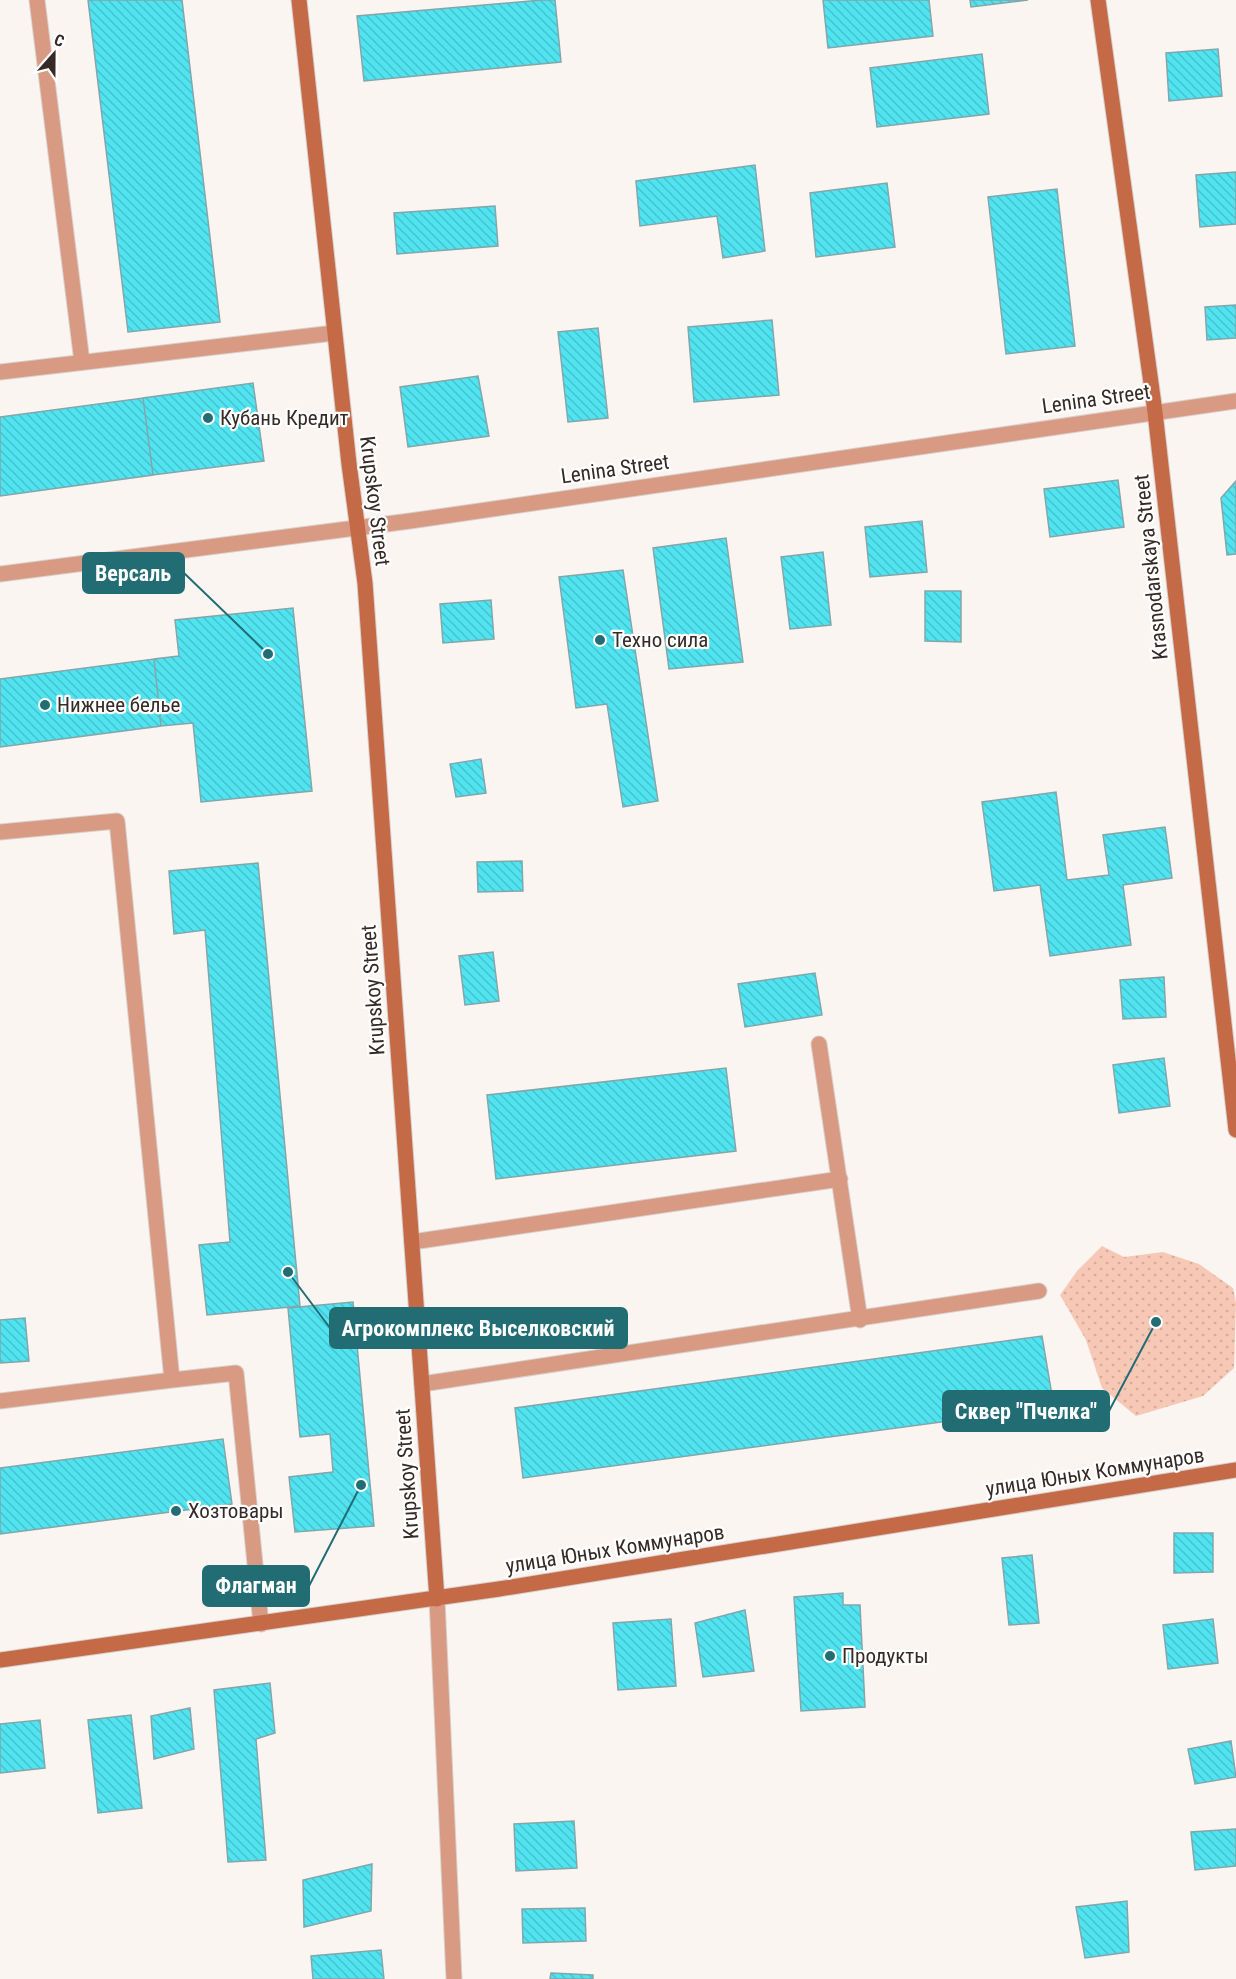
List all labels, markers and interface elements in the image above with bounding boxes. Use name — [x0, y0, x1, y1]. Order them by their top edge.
north arrow — [24, 24, 84, 84]
text: С — [52, 30, 67, 51]
street label: Lenina Street — [1040, 380, 1152, 418]
place label: Кубань Кредит — [220, 406, 349, 430]
marker: Кубань Кредит — [201, 411, 215, 425]
street label: Krupskoy Street — [355, 435, 395, 567]
street label: Lenina Street — [559, 450, 671, 488]
street label: Krasnodarskaya Street — [1129, 473, 1173, 661]
callout: Версаль — [83, 553, 184, 593]
text: Версаль — [95, 561, 171, 586]
place label: Техно сила — [612, 628, 708, 652]
marker: Техно сила — [593, 633, 607, 647]
place label: Нижнее белье — [57, 693, 181, 717]
marker: Нижнее белье — [38, 698, 52, 712]
street label: Krupskoy Street — [356, 924, 390, 1056]
callout: Агрокомплекс Выселковский — [330, 1308, 627, 1348]
text: Агрокомплекс Выселковский — [342, 1316, 615, 1341]
callout: Сквер "Пчелка" — [943, 1391, 1109, 1431]
text: Сквер "Пчелка" — [955, 1399, 1097, 1424]
street label: Krupskoy Street — [390, 1408, 424, 1540]
street label: улица Юных Коммунаров — [984, 1443, 1206, 1501]
place label: Хозтовары — [188, 1499, 284, 1523]
marker: Хозтовары — [169, 1504, 183, 1518]
street label: улица Юных Коммунаров — [504, 1520, 726, 1578]
callout: Флагман — [203, 1566, 309, 1606]
text: Флагман — [215, 1573, 297, 1598]
place label: Продукты — [842, 1644, 929, 1668]
marker: Продукты — [823, 1649, 837, 1663]

